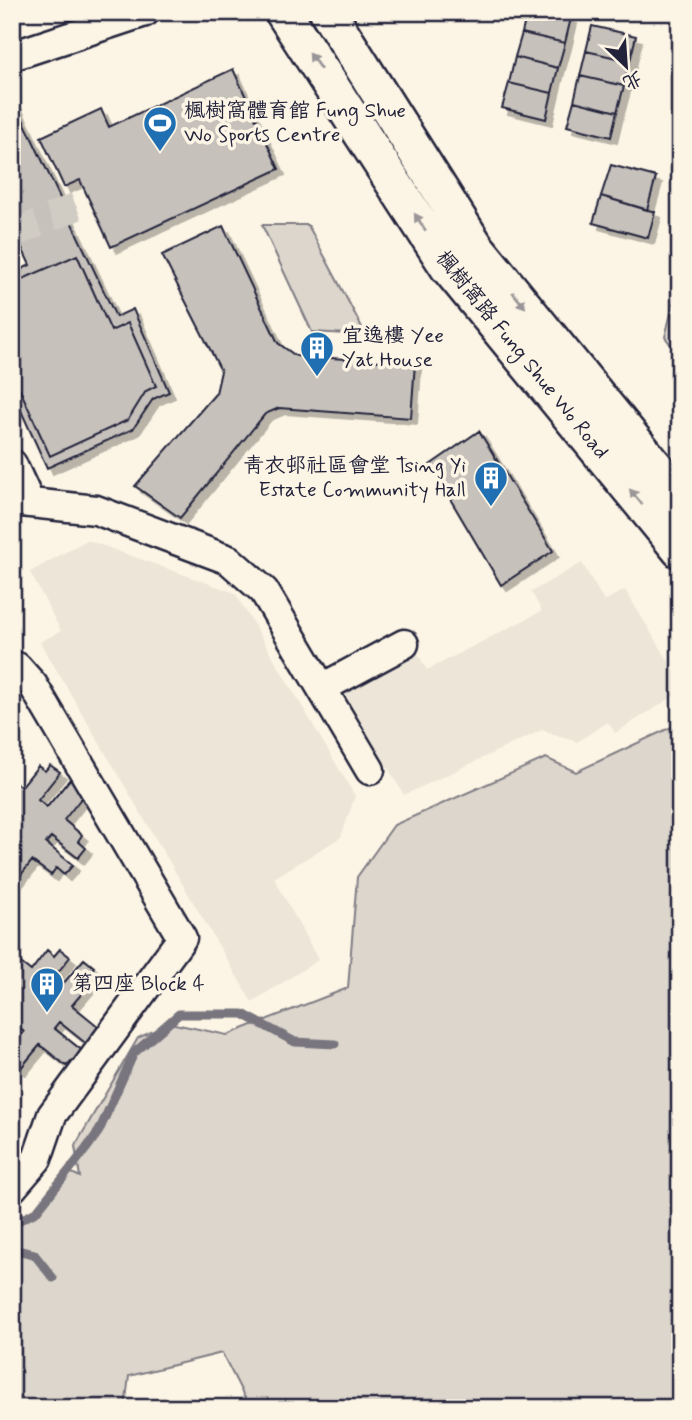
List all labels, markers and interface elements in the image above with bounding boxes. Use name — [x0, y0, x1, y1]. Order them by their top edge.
north arrow — [590, 32, 660, 102]
one-way arrow — [308, 52, 322, 70]
text: 北 — [619, 65, 646, 95]
place label: 楓樹窩體育館 Fung Shue Wo Sports Centre — [184, 97, 406, 149]
sports icon: 楓樹窩體育館 Fung Shue Wo Sports Centre — [141, 104, 179, 153]
one-way arrow — [413, 213, 426, 232]
street label: 楓樹窩路 Fung Shue Wo Road — [428, 245, 615, 466]
one-way arrow — [512, 290, 527, 308]
place label: 宜逸樓 Yee Yat House — [342, 322, 444, 374]
building icon: 宜逸樓 Yee Yat House — [298, 329, 336, 378]
place label: 青衣邨社區會堂 Tsing Yi Estate Community Hall — [243, 452, 466, 504]
building icon: 青衣邨社區會堂 Tsing Yi Estate Community Hall — [472, 459, 510, 508]
one-way arrow — [629, 488, 644, 506]
building icon: 第四座 Block 4 — [28, 965, 66, 1014]
place label: 第四座 Block 4 — [72, 970, 205, 998]

